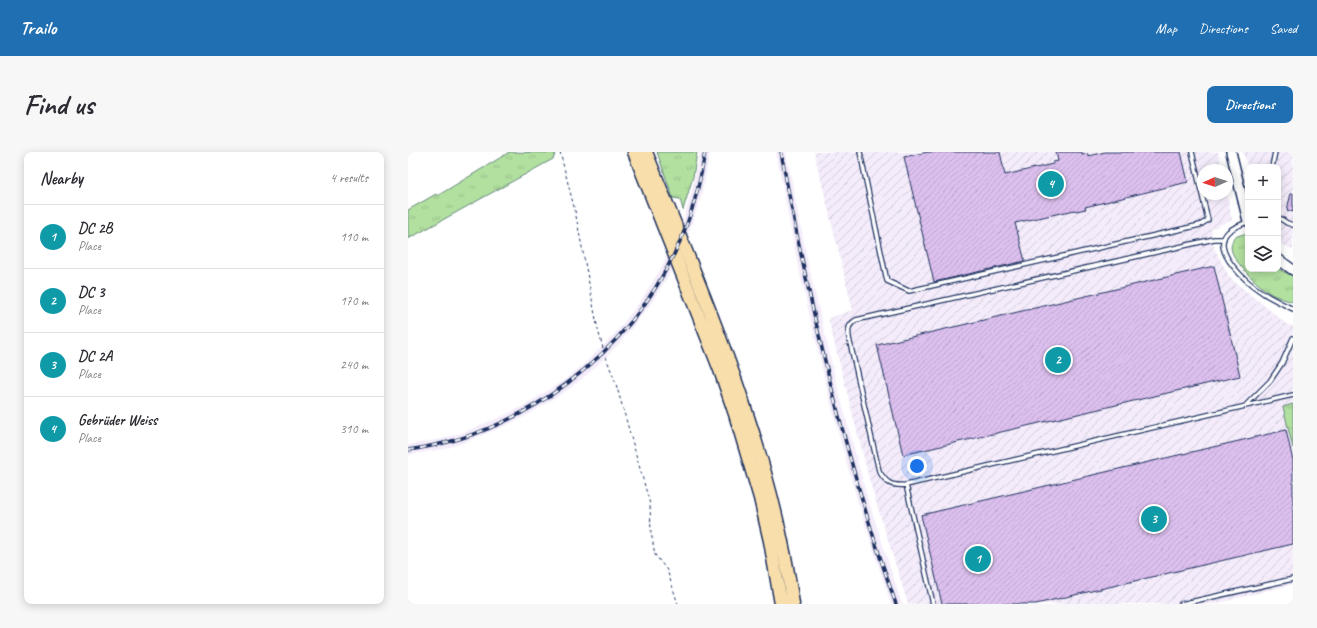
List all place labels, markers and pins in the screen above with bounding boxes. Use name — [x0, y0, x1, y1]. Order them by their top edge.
pin: 4 — [1038, 169, 1064, 199]
pin: 2 — [1045, 345, 1071, 375]
pin: 3 — [1141, 504, 1167, 534]
pin: 1 — [965, 544, 991, 574]

